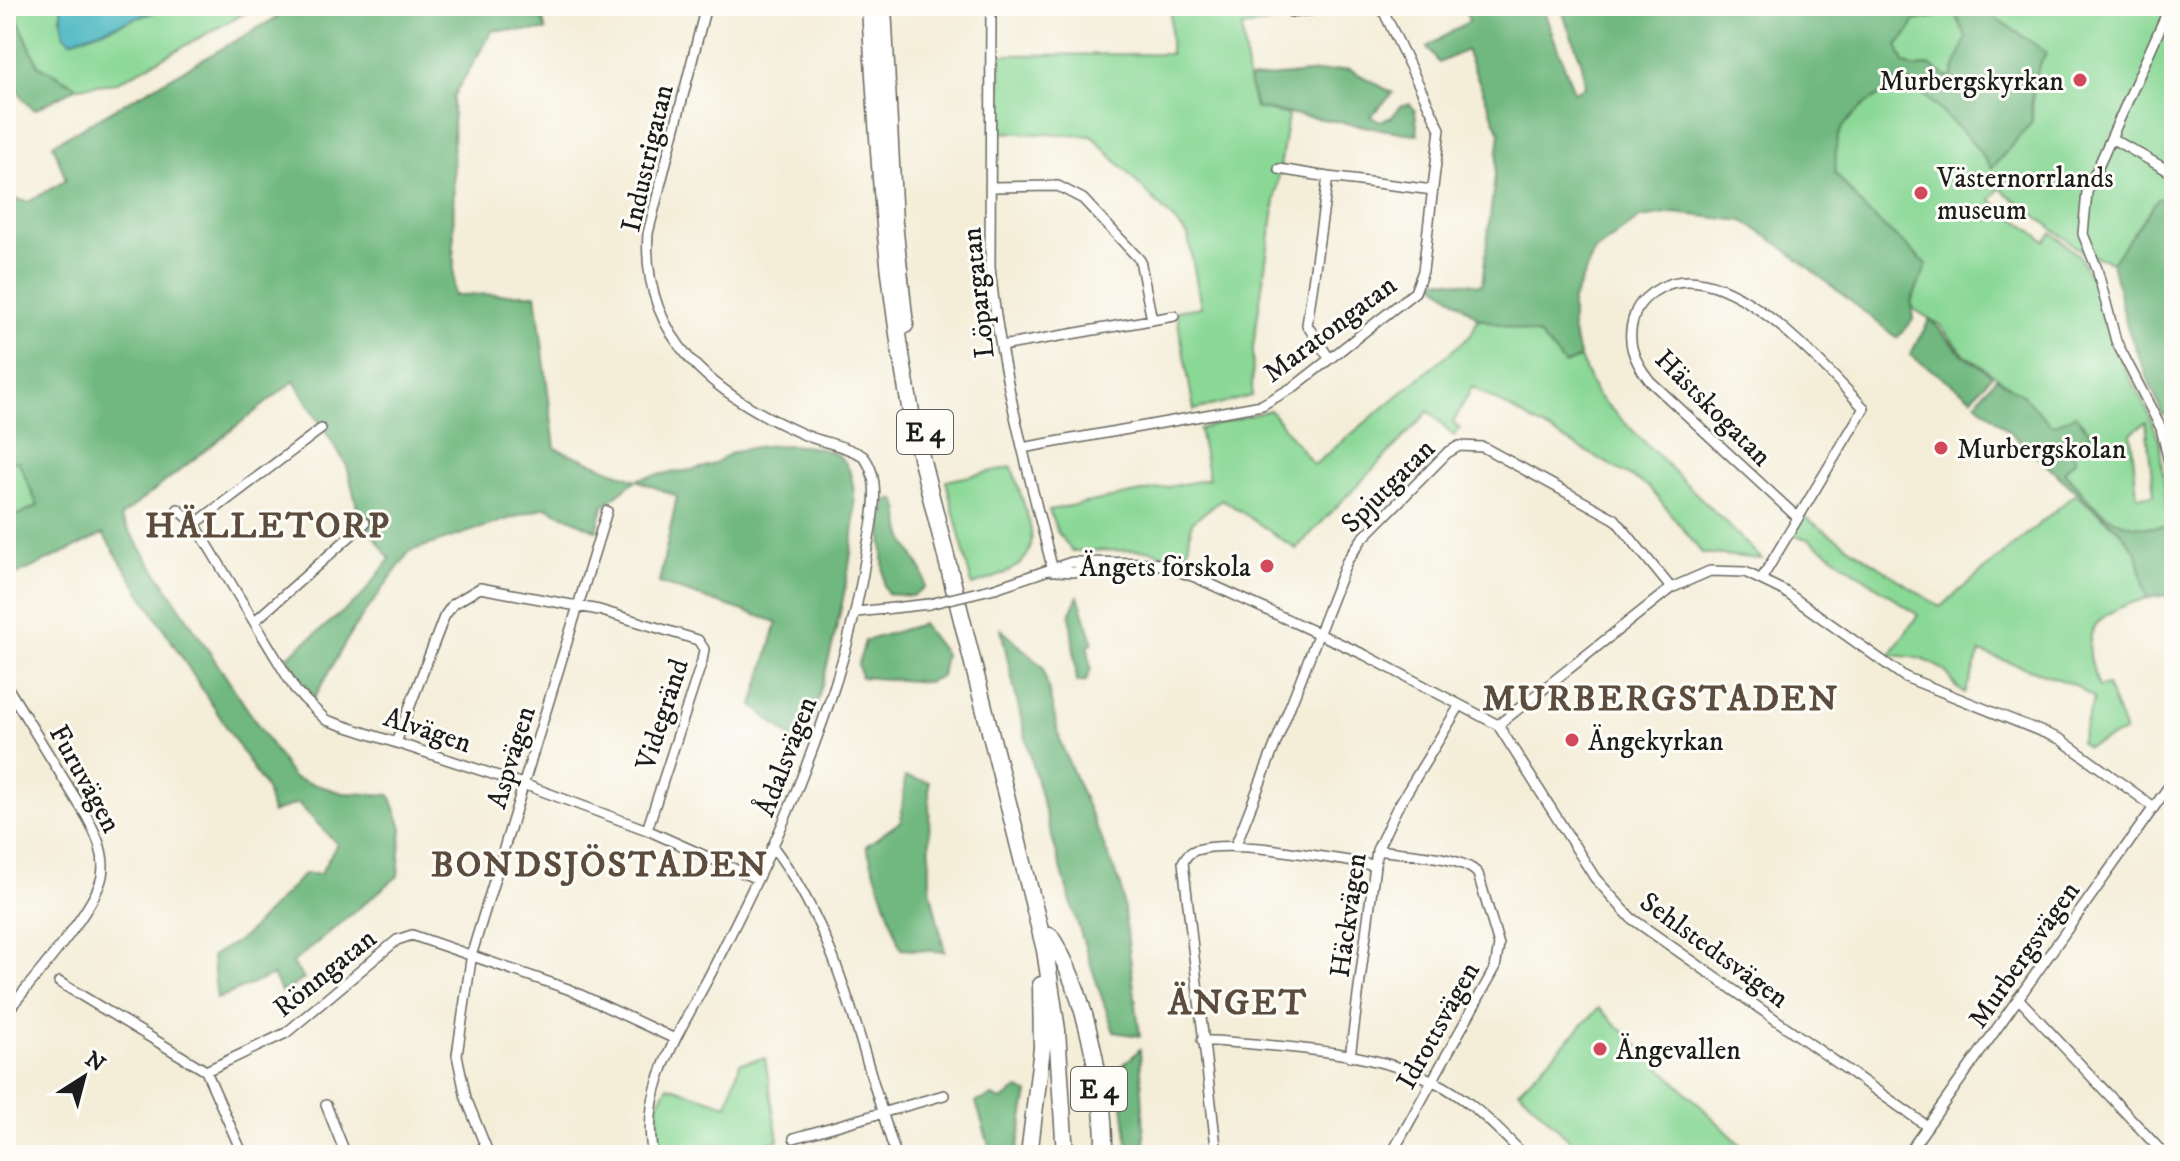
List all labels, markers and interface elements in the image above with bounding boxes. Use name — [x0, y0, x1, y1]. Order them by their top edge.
place label: Murbergskyrkan — [1879, 64, 2064, 99]
marker: Murbergskyrkan — [2071, 71, 2089, 89]
street label: Industrigatan — [613, 81, 682, 236]
place label: Västernorrlands museum — [1936, 161, 2114, 228]
marker: Västernorrlands museum — [1912, 184, 1930, 202]
street label: Löpargatan — [954, 225, 1003, 360]
street label: Maratongatan — [1256, 267, 1404, 391]
street label: Hästskogatan — [1647, 342, 1779, 474]
road number: E 4 — [897, 410, 953, 454]
street label: Spjutgatan — [1334, 431, 1443, 541]
place label: Murbergskolan — [1957, 432, 2127, 467]
marker: Murbergskolan — [1932, 439, 1950, 457]
district label: HÄLLETORP — [145, 504, 391, 549]
place label: Ängets förskola — [1079, 550, 1251, 585]
marker: Ängets förskola — [1258, 557, 1276, 575]
street label: Videgränd — [628, 654, 697, 775]
district label: MURBERGSTADEN — [1482, 677, 1840, 722]
street label: Ådalsvägen — [747, 691, 825, 821]
street label: Alvägen — [379, 700, 476, 761]
street label: Aspvägen — [479, 702, 544, 813]
street label: Furuvägen — [41, 719, 129, 839]
place label: Ängekyrkan — [1588, 724, 1724, 759]
marker: Ängekyrkan — [1563, 731, 1581, 749]
district label: BONDSJÖSTADEN — [431, 843, 769, 888]
street label: Häckvägen — [1322, 850, 1375, 980]
street label: Murbergsvägen — [1961, 874, 2088, 1035]
street label: Sehlstedtsvägen — [1633, 884, 1796, 1016]
street label: Rönngatan — [266, 921, 384, 1025]
street label: Idrottsvägen — [1389, 955, 1488, 1096]
district label: ÄNGET — [1167, 981, 1308, 1026]
place label: Ängevallen — [1616, 1033, 1741, 1068]
north arrow — [44, 1037, 124, 1117]
marker: Ängevallen — [1591, 1040, 1609, 1058]
text: N — [80, 1046, 110, 1078]
road number: E 4 — [1071, 1067, 1127, 1111]

